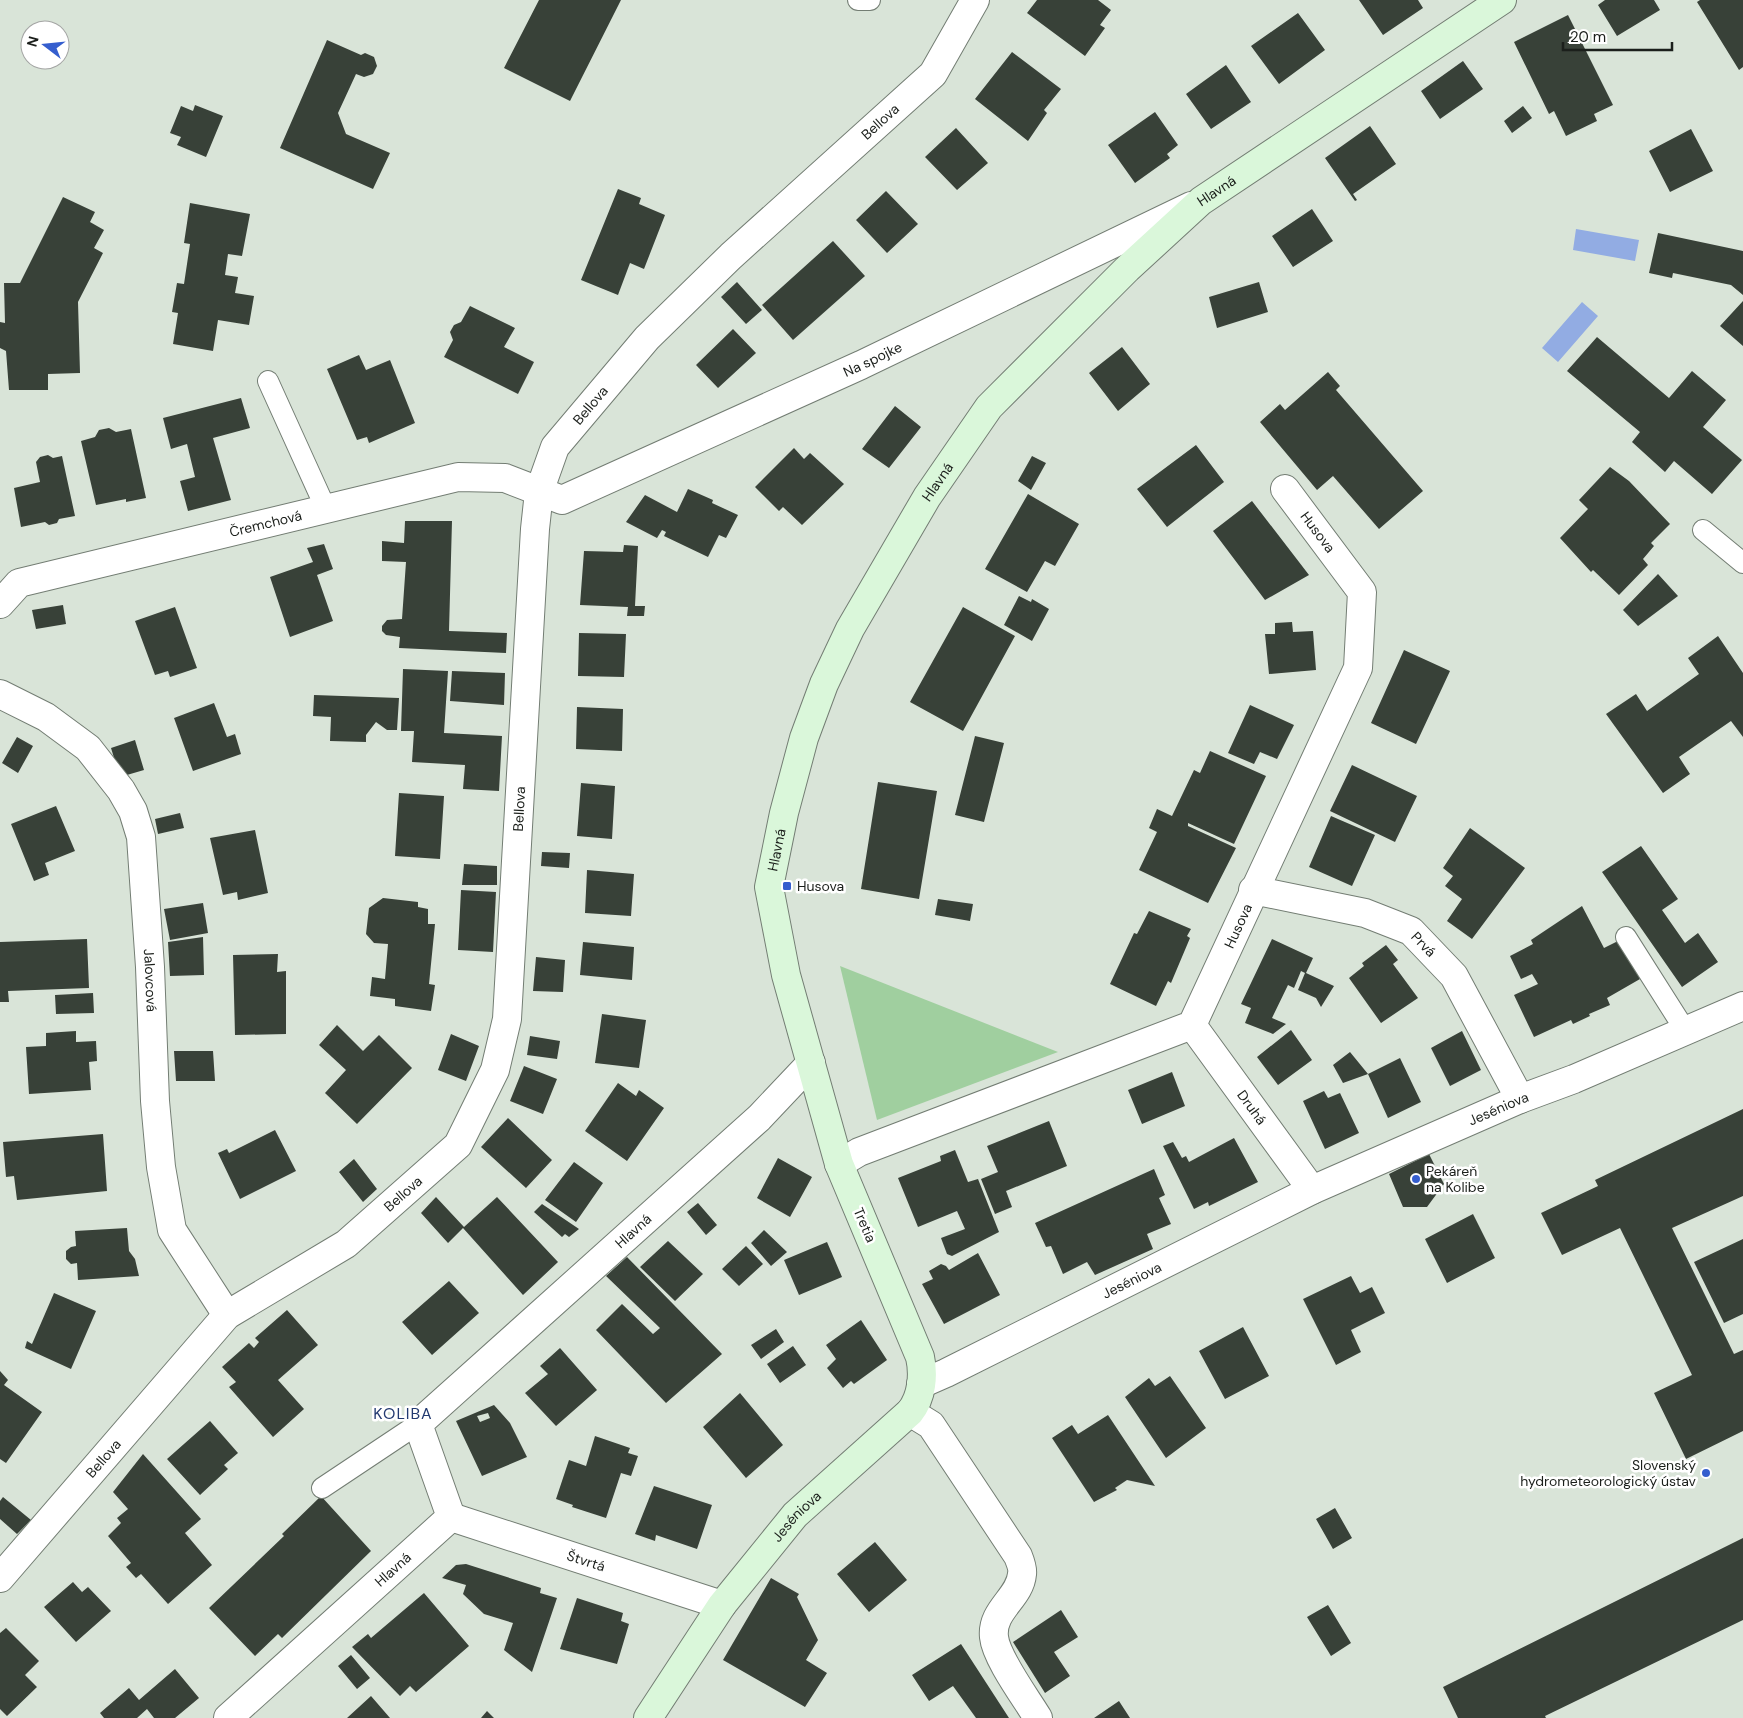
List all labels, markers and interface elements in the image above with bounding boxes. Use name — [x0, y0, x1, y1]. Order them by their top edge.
north arrow — [20, 20, 70, 70]
scale bar — [1563, 20, 1672, 52]
text: 20 m — [1570, 27, 1606, 47]
text: N — [22, 34, 43, 49]
street label: Bellova — [857, 100, 903, 143]
street label: Hlavná — [1193, 171, 1239, 210]
street label: Na spojke — [840, 338, 905, 381]
street label: Bellova — [569, 382, 612, 428]
street label: Hlavná — [918, 459, 957, 505]
street label: Čremchová — [227, 506, 304, 541]
street label: Husova — [1297, 508, 1339, 556]
street label: Bellova — [509, 786, 529, 832]
street label: Hlavná — [763, 827, 790, 873]
place label: Husova — [797, 877, 844, 895]
marker: Husova — [781, 880, 793, 892]
street label: Husova — [1220, 901, 1256, 951]
street label: Prvá — [1407, 928, 1440, 961]
street label: Jalovcová — [140, 948, 161, 1012]
street label: Druhá — [1233, 1087, 1271, 1128]
street label: Jeséniova — [1466, 1088, 1531, 1130]
place label: Pekáreň na Kolibe — [1426, 1162, 1485, 1196]
street label: Bellova — [380, 1172, 426, 1215]
marker: Pekáreň na Kolibe — [1410, 1173, 1422, 1185]
street label: Tretia — [850, 1205, 880, 1245]
street label: Hlavná — [611, 1210, 655, 1252]
street label: Jeséniova — [1099, 1258, 1164, 1302]
district label: KOLIBA — [373, 1403, 433, 1424]
street label: Bellova — [82, 1435, 125, 1481]
place label: Slovenský hydrometeorologický ústav — [1520, 1456, 1697, 1490]
marker: Slovenský hydrometeorologický ústav — [1700, 1467, 1712, 1479]
street label: Jeséniova — [768, 1487, 825, 1545]
street label: Štvrtá — [565, 1546, 608, 1575]
street label: Hlavná — [371, 1548, 415, 1590]

